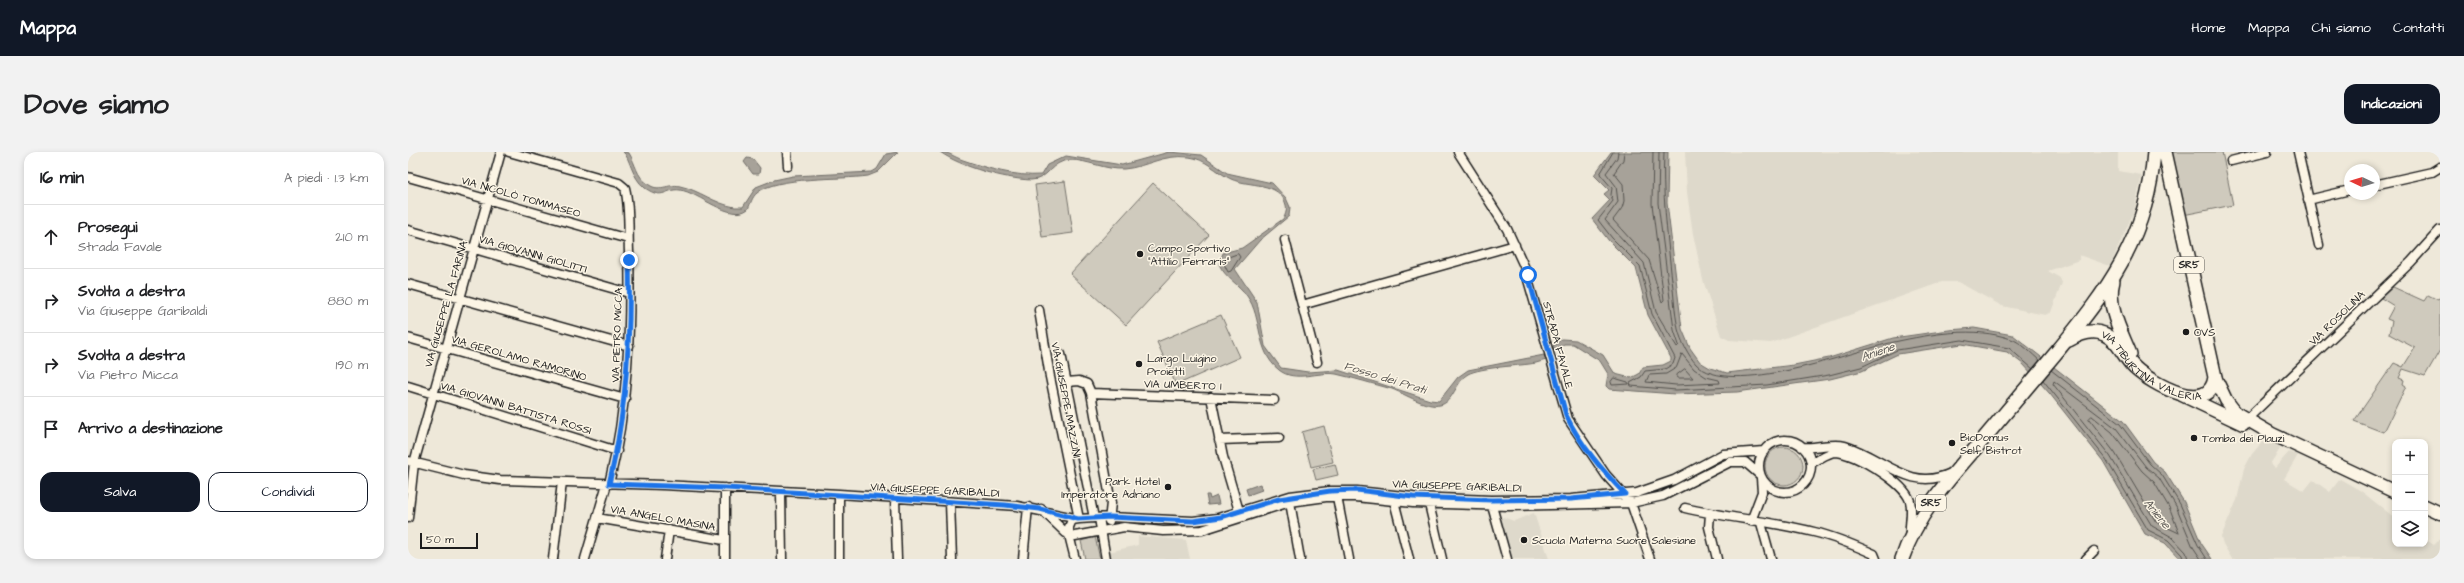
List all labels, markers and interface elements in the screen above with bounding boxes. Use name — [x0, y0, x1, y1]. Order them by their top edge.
text: Mappa — [20, 15, 76, 42]
text: Home — [2191, 18, 2226, 38]
text: Mappa — [2248, 18, 2289, 38]
text: Chi siamo — [2311, 18, 2371, 38]
text: Contatti — [2393, 18, 2444, 38]
button: Indicazioni — [2344, 84, 2440, 124]
text: Dove siamo — [24, 85, 169, 124]
north arrow — [2344, 164, 2380, 200]
text: 16 min — [40, 166, 84, 190]
text: A piedi · 1.3 km — [284, 169, 368, 187]
street label: VIA NICOLÒ TOMMASEO — [460, 173, 583, 221]
text: Prosegui — [78, 217, 138, 238]
icon: ahead — [40, 226, 62, 248]
text: 210 m — [335, 228, 368, 246]
street label: VIA GIOVANNI GIOLITTI — [477, 231, 589, 277]
text: Strada Favale — [78, 238, 162, 256]
street label: VIA GIUSEPPE LA FARINA — [421, 239, 471, 369]
place label: Campo Sportivo "Attilio Ferraris" — [1148, 241, 1231, 269]
marker: Campo Sportivo "Attilio Ferraris" — [1135, 249, 1145, 259]
route end — [620, 251, 638, 269]
road number: SR5 — [2174, 257, 2204, 273]
route start — [1519, 266, 1537, 284]
text: Svolta a destra — [78, 281, 185, 302]
street label: VIA PIETRO MICCA — [608, 287, 626, 383]
street label: VIA ROSOLINA — [2306, 287, 2368, 349]
icon: right — [40, 290, 62, 312]
text: 880 m — [328, 292, 368, 310]
street label: STRADA FAVALE — [1539, 300, 1577, 391]
text: Via Giuseppe Garibaldi — [78, 302, 207, 320]
place label: OVS — [2194, 325, 2215, 340]
street label: VIA TIBURTINA VALERIA — [2099, 326, 2202, 403]
marker: OVS — [2181, 327, 2191, 337]
street label: VIA GEROLAMO RAMORINO — [450, 331, 589, 385]
water label: Aniene — [1859, 338, 1898, 366]
street label: VIA GIUSEPPE MAZZINI — [1047, 341, 1085, 459]
text: Svolta a destra — [78, 345, 185, 366]
place label: Largo Luigino Proietti — [1147, 351, 1217, 379]
icon: right — [40, 354, 62, 376]
text: 190 m — [335, 356, 368, 374]
water label: Fosso dei Prati — [1342, 357, 1430, 399]
marker: Largo Luigino Proietti — [1134, 359, 1144, 369]
text: Via Pietro Micca — [78, 366, 178, 384]
street label: VIA UMBERTO I — [1144, 376, 1222, 394]
street label: VIA GIOVANNI BATTISTA ROSSI — [439, 378, 594, 438]
icon: arrive — [40, 418, 62, 440]
text: Arrivo a destinazione — [78, 418, 223, 439]
place label: BioDomus Self Bistrot — [1960, 430, 2022, 458]
place label: Tomba dei Plauzi — [2202, 431, 2285, 446]
marker: Tomba dei Plauzi — [2189, 433, 2199, 443]
marker: BioDomus Self Bistrot — [1947, 438, 1957, 448]
map controls — [2392, 439, 2428, 547]
button: + — [2392, 439, 2428, 475]
button: Salva — [40, 472, 200, 512]
button: Condividi — [208, 472, 368, 512]
place label: Park Hotel Imperatore Adriano — [1061, 474, 1161, 502]
button: − — [2392, 475, 2428, 511]
street label: VIA GIUSEPPE GARIBALDI — [1392, 476, 1522, 496]
street label: VIA GIUSEPPE GARIBALDI — [870, 479, 1000, 501]
marker: Park Hotel Imperatore Adriano — [1163, 482, 1173, 492]
road number: SR5 — [1916, 495, 1946, 511]
water label: Aniene — [2140, 495, 2175, 533]
street label: VIA ANGELO MASINA — [609, 501, 717, 535]
button: layers — [2392, 511, 2428, 547]
scale bar — [420, 531, 478, 550]
text: 50 m — [426, 532, 454, 547]
place label: Scuola Materna Suore Salesiane — [1532, 533, 1696, 548]
marker: Scuola Materna Suore Salesiane — [1519, 535, 1529, 545]

